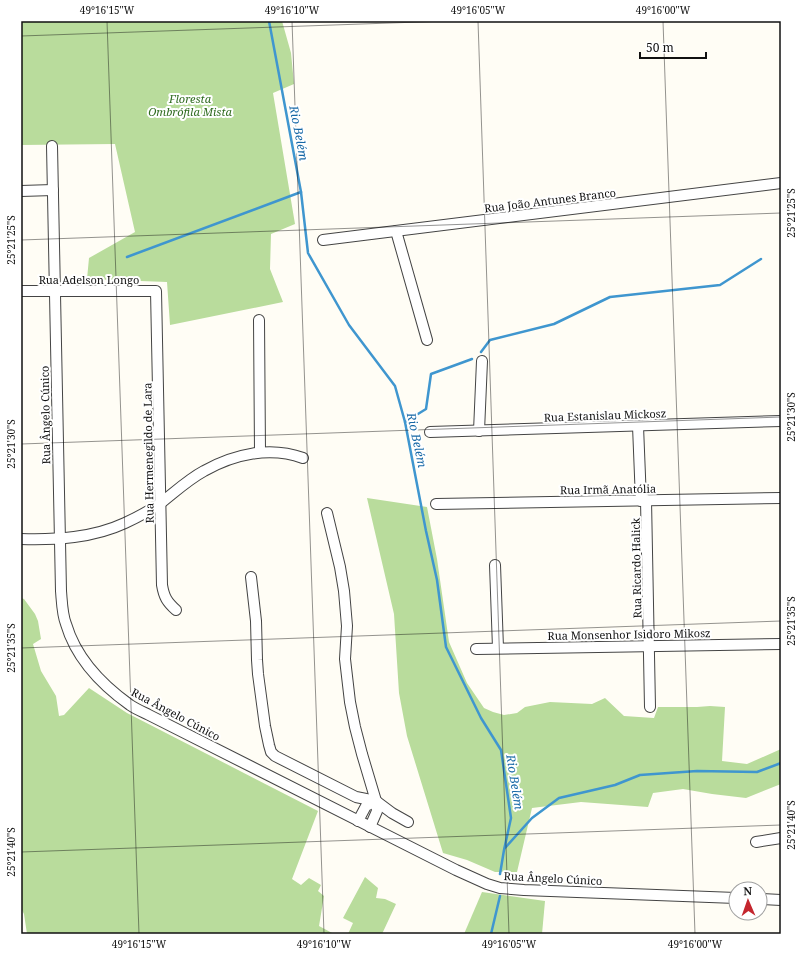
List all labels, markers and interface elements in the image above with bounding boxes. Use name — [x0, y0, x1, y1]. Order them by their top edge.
text: 49°16'15"W — [80, 3, 135, 17]
text: 49°16'10"W — [265, 3, 320, 17]
text: 49°16'05"W — [451, 3, 506, 17]
text: 49°16'00"W — [636, 3, 691, 17]
scale bar — [640, 34, 706, 60]
text: 50 m — [646, 39, 674, 56]
park label: Floresta Ombrófila Mista — [148, 91, 232, 119]
water label: Rio Belém — [285, 103, 313, 162]
street label: Rua João Antunes Branco — [483, 184, 617, 216]
text: 25°21'25"S — [784, 188, 798, 238]
text: 25°21'25"S — [4, 215, 18, 265]
street label: Rua Adelson Longo — [39, 272, 139, 287]
street label: Rua Ângelo Cúnico — [37, 366, 53, 464]
street label: Rua Hermenegildo de Lara — [139, 382, 157, 524]
text: 25°21'30"S — [784, 392, 798, 442]
street label: Rua Estanislau Mickosz — [543, 405, 667, 425]
water label: Rio Belém — [403, 410, 431, 469]
text: 25°21'30"S — [4, 419, 18, 469]
street label: Rua Irmã Anatólia — [560, 481, 656, 497]
street label: Rua Ricardo Halick — [628, 517, 644, 618]
text: 25°21'35"S — [784, 596, 798, 646]
text: 25°21'35"S — [4, 623, 18, 673]
street label: Rua Monsenhor Isidoro Mikosz — [547, 625, 711, 643]
street label: Rua Ângelo Cúnico — [129, 684, 223, 744]
water label: Rio Belém — [502, 752, 528, 811]
text: 25°21'40"S — [784, 800, 798, 850]
text: 25°21'40"S — [4, 827, 18, 877]
street label: Rua Ângelo Cúnico — [503, 868, 603, 888]
north arrow — [728, 881, 768, 921]
text: N — [743, 883, 753, 898]
text: 49°16'15"W — [112, 937, 167, 951]
text: 49°16'10"W — [297, 937, 352, 951]
text: 49°16'05"W — [482, 937, 537, 951]
text: 49°16'00"W — [668, 937, 723, 951]

